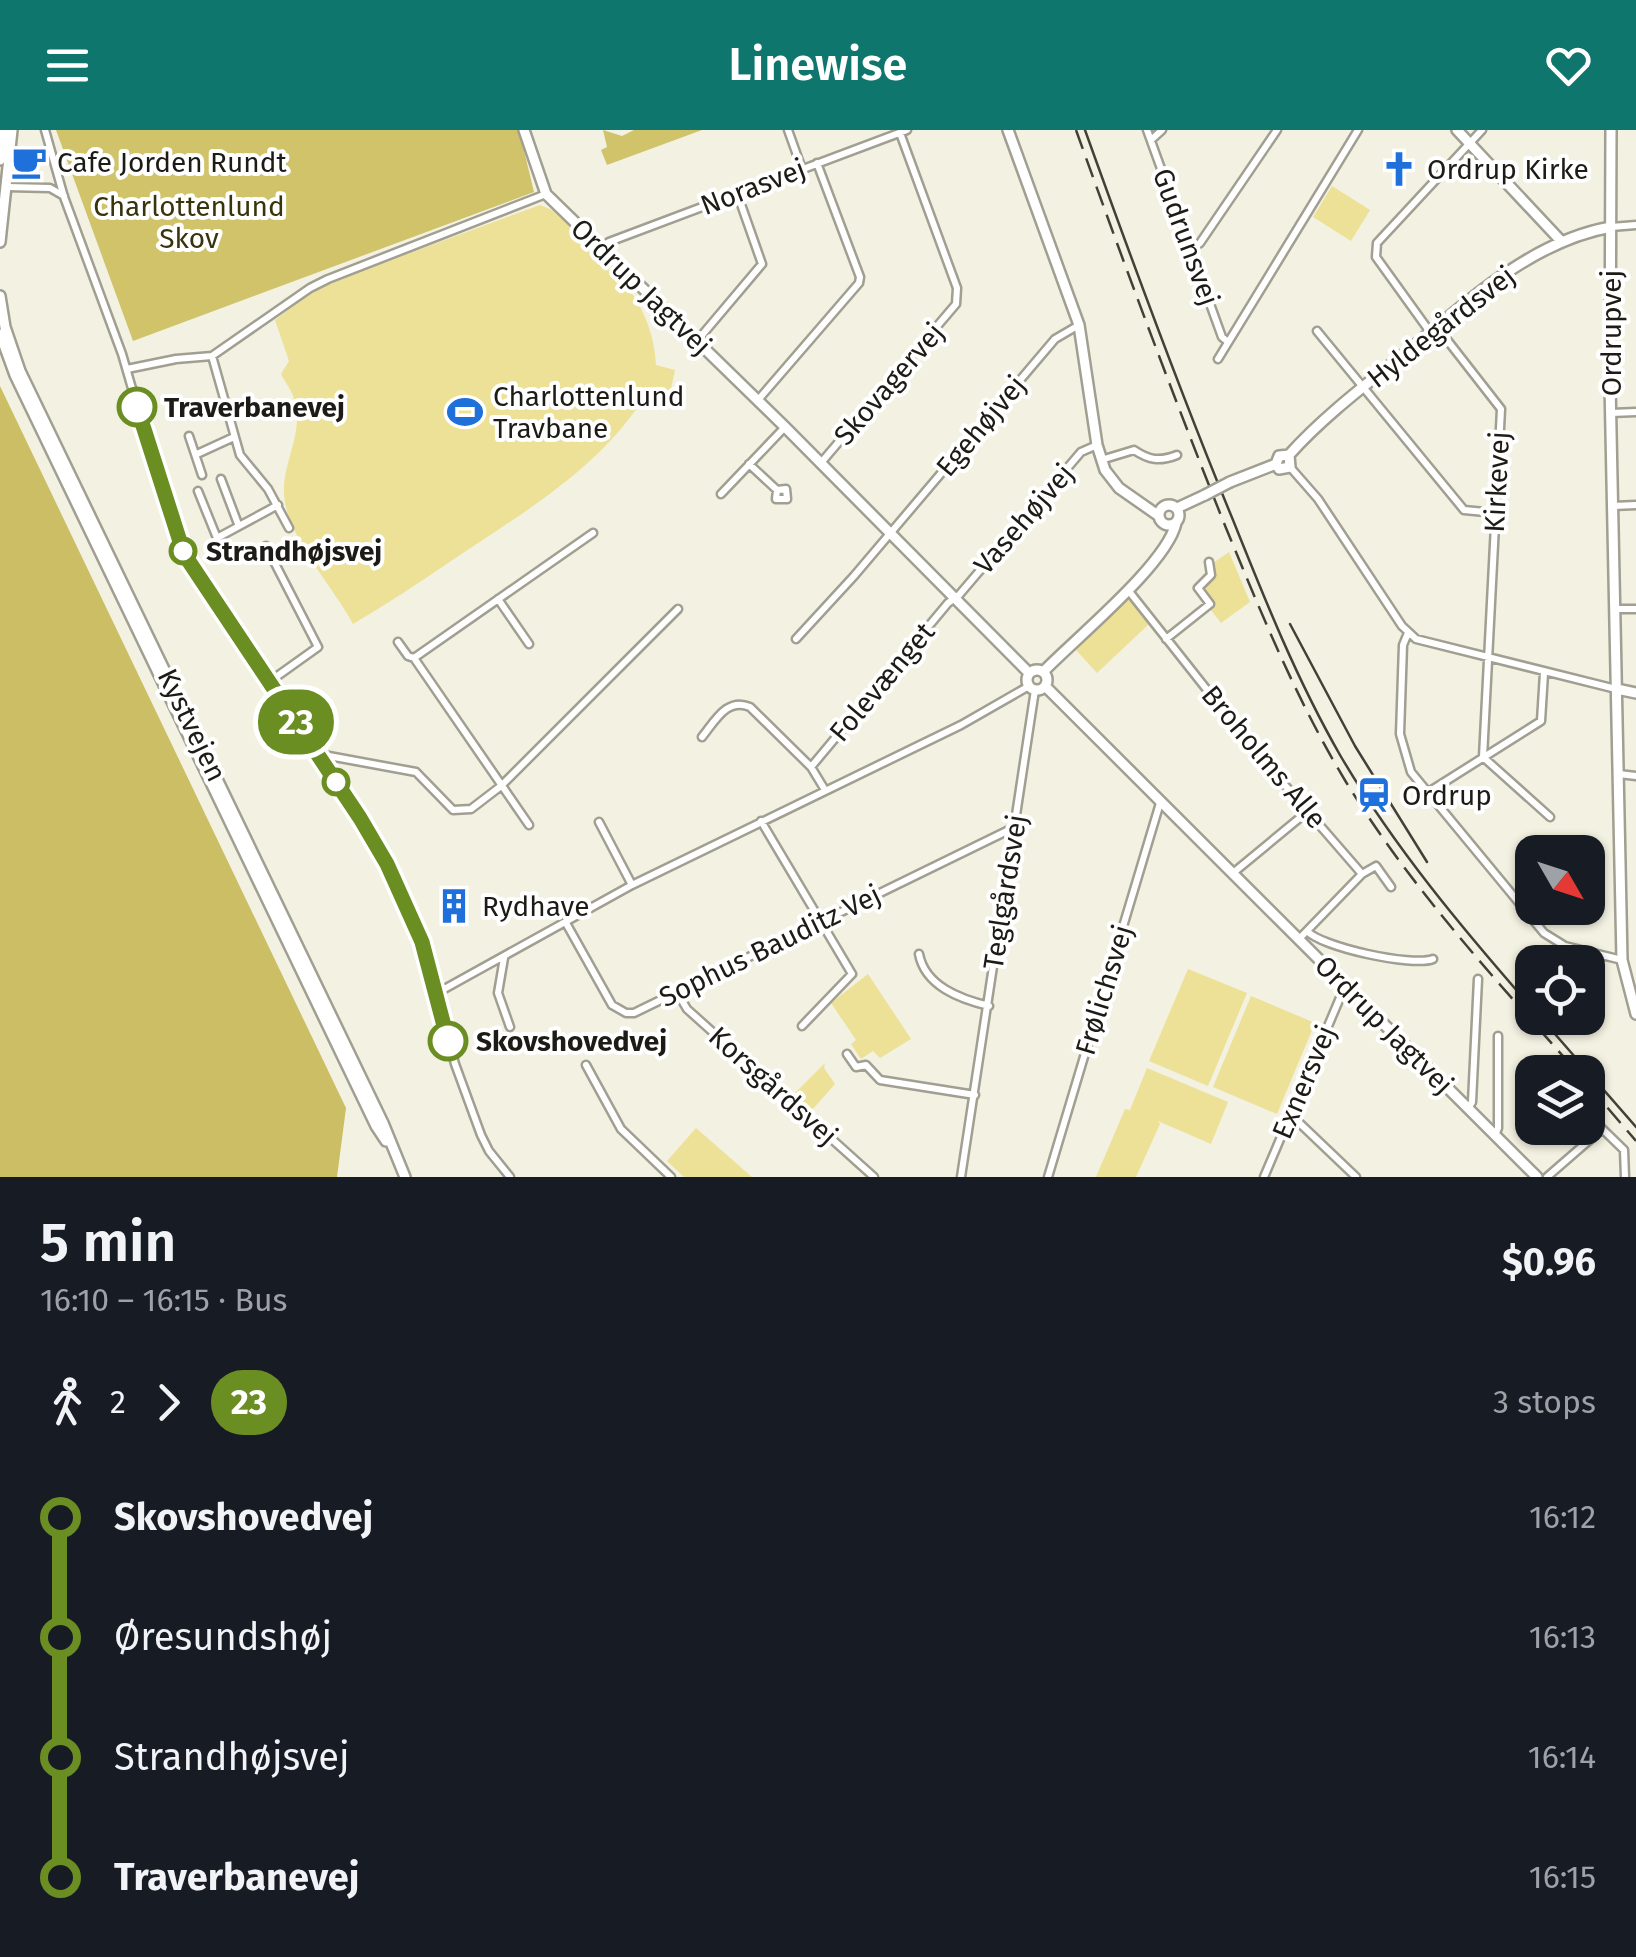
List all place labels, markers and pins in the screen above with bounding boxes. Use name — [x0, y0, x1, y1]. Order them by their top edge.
cafe icon: Cafe Jorden Rundt — [10, 143, 48, 181]
place label: Cafe Jorden Rundt — [57, 146, 287, 179]
church icon: Ordrup Kirke — [1380, 150, 1418, 188]
place label: Ordrup Kirke — [1427, 153, 1589, 186]
place label: Charlottenlund Travbane — [493, 380, 684, 445]
marker: Traverbanevej — [118, 388, 156, 426]
place label: Traverbanevej — [164, 391, 345, 424]
sports icon: Charlottenlund Travbane — [446, 393, 484, 431]
place label: Strandhøjsvej — [206, 535, 382, 568]
marker: Strandhøjsvej — [170, 538, 196, 564]
unlabelled marker — [323, 769, 349, 795]
station icon: Ordrup — [1355, 776, 1393, 814]
place label: Ordrup — [1402, 779, 1492, 812]
building icon: Rydhave — [435, 887, 473, 925]
place label: Rydhave — [482, 890, 590, 923]
marker: Skovshovedvej — [429, 1022, 467, 1060]
place label: Skovshovedvej — [476, 1025, 667, 1058]

